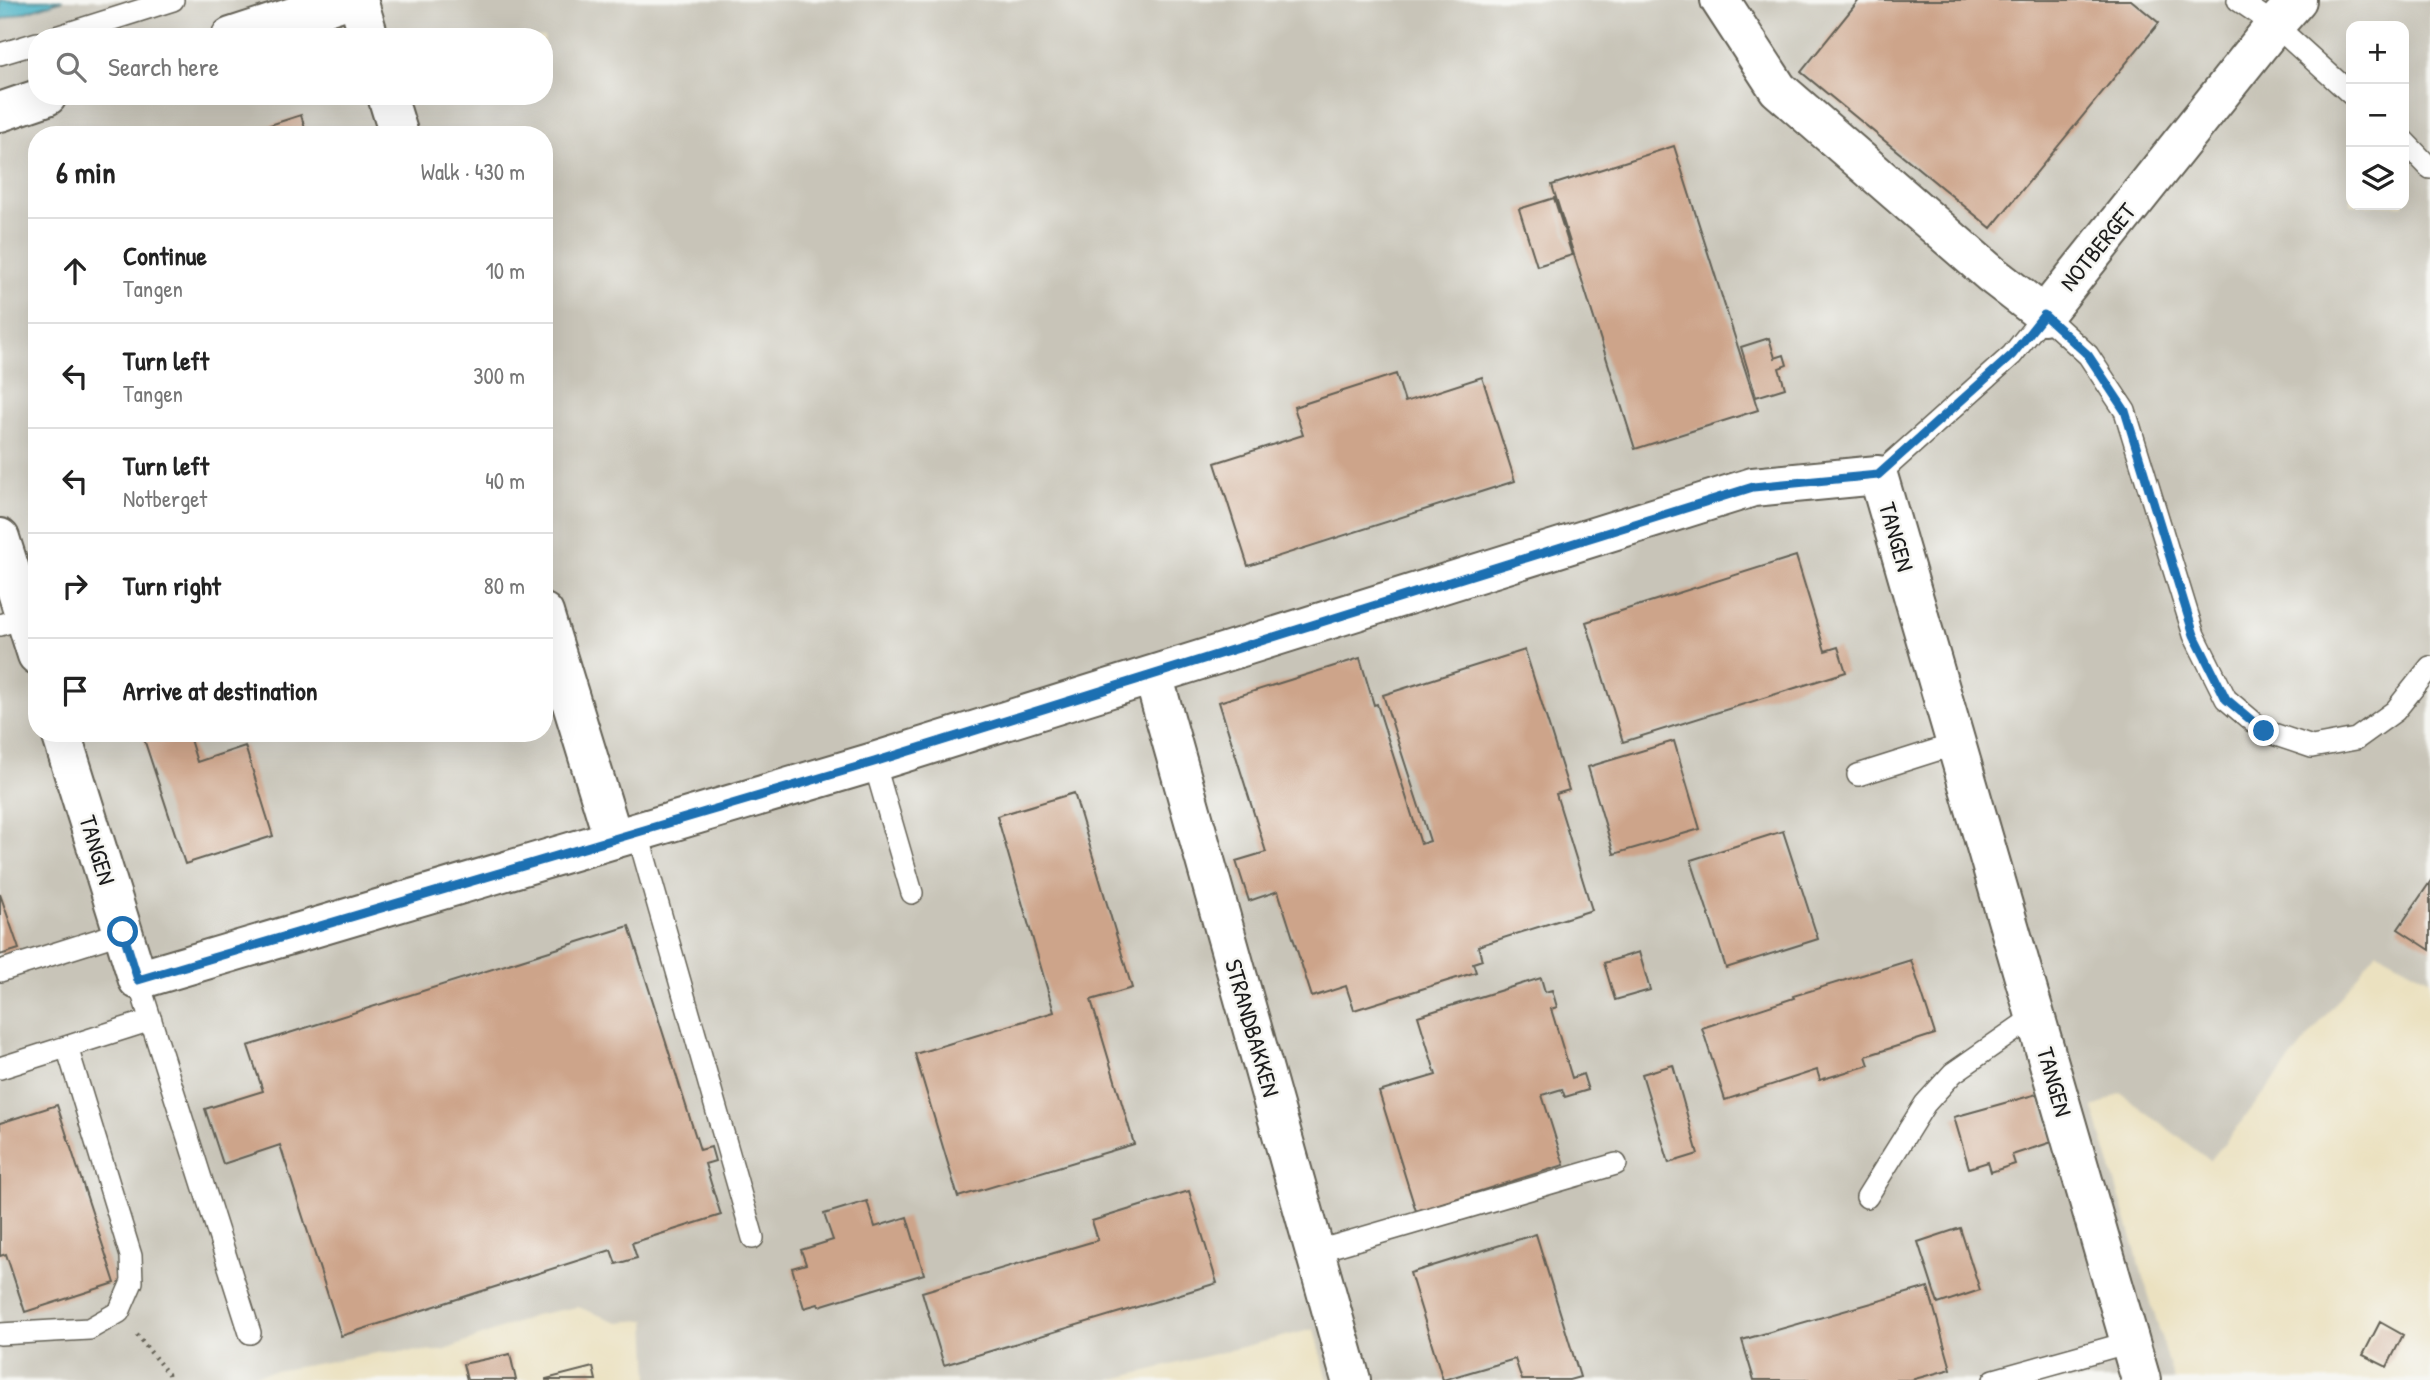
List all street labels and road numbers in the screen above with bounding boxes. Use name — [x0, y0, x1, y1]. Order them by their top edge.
street label: NOTBERGET — [2052, 195, 2143, 297]
street label: TANGEN — [1872, 498, 1922, 575]
street label: TANGEN — [72, 811, 124, 888]
street label: STRANDBAKKEN — [1218, 955, 1288, 1100]
street label: TANGEN — [2030, 1043, 2080, 1120]

